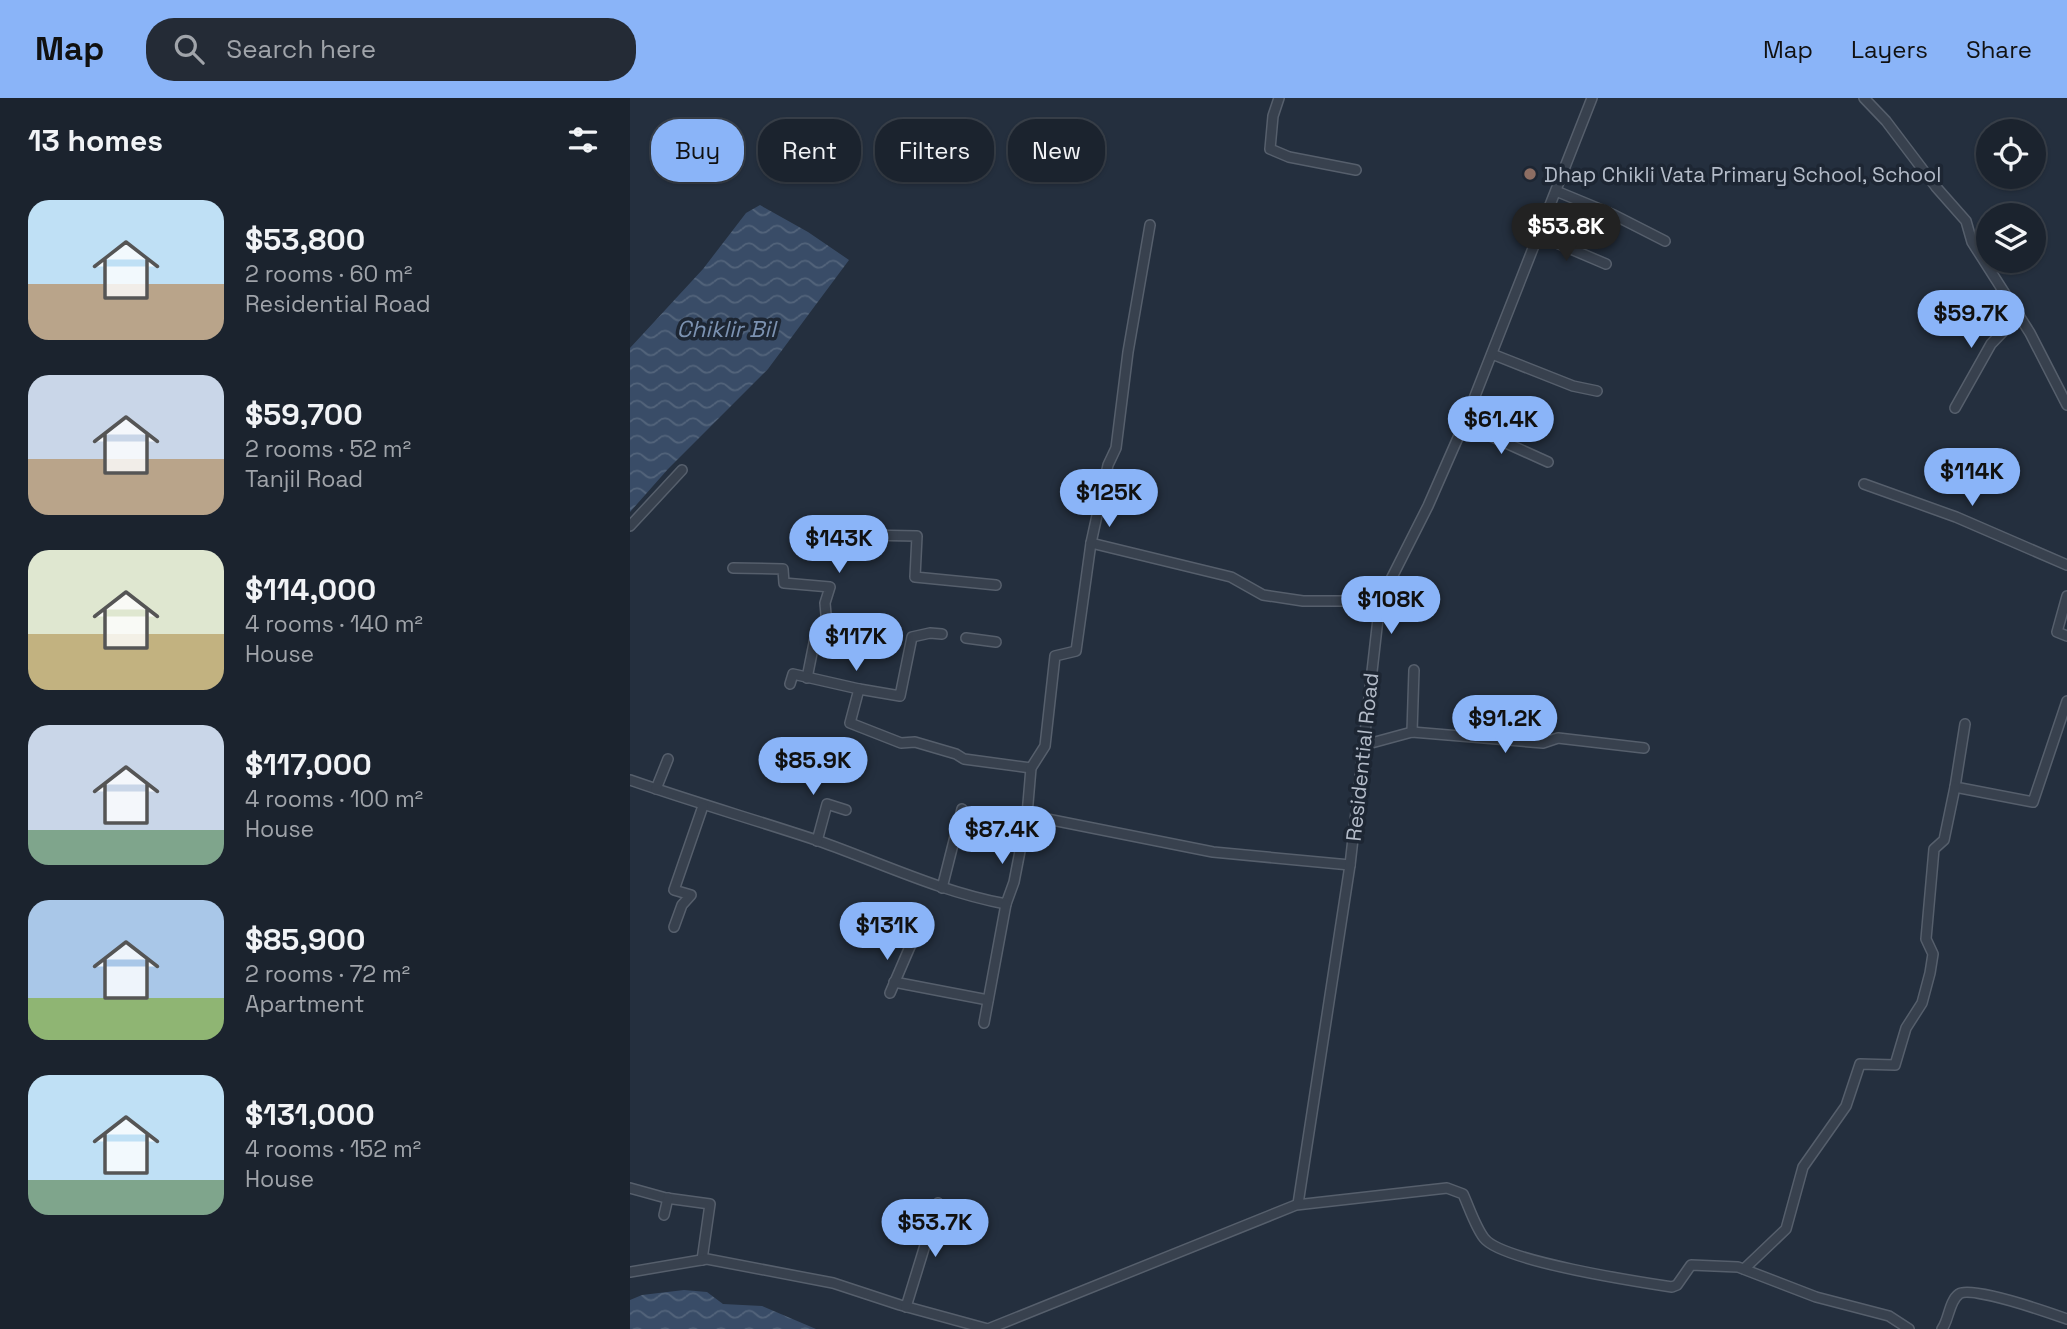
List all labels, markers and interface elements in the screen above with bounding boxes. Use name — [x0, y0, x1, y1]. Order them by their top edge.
search box — [146, 18, 636, 81]
text: Map — [35, 28, 104, 70]
icon: search — [170, 30, 208, 68]
text: Search here — [226, 32, 376, 66]
text: Map — [1763, 34, 1813, 65]
text: Layers — [1851, 34, 1928, 65]
text: Share — [1966, 34, 2032, 65]
chip: Buy — [651, 119, 744, 182]
chip: Rent — [758, 119, 861, 182]
chip: Filters — [875, 119, 994, 182]
chip: New — [1008, 119, 1105, 182]
map controls — [1976, 119, 2046, 273]
button: locate — [1976, 119, 2046, 189]
text: 13 homes — [28, 121, 163, 160]
icon: filters — [564, 121, 602, 159]
place label: Dhap Chikli Vata Primary School, School — [1544, 161, 1941, 188]
marker: Dhap Chikli Vata Primary School, School — [1522, 166, 1538, 182]
button: layers — [1976, 203, 2046, 273]
pin: $53.8K — [1509, 204, 1623, 263]
text: $53.8K — [1528, 211, 1604, 241]
text: $53,800 — [245, 220, 365, 259]
icon: home — [84, 228, 168, 312]
text: 2 rooms · 60 m² — [245, 259, 412, 289]
text: Residential Road — [245, 289, 431, 319]
pin: $59.7K — [1914, 290, 2028, 350]
text: $59.7K — [1934, 298, 2008, 328]
water label: Chiklir Bil — [676, 314, 778, 344]
text: $59,700 — [245, 395, 363, 434]
pin: $61.4K — [1444, 396, 1558, 456]
icon: home — [84, 403, 168, 487]
text: $61.4K — [1464, 404, 1538, 434]
text: 2 rooms · 52 m² — [245, 434, 411, 464]
pin: $114K — [1923, 448, 2021, 508]
text: $114K — [1940, 456, 2004, 486]
text: Tanjil Road — [245, 464, 363, 494]
pin: $125K — [1060, 470, 1158, 529]
text: $125K — [1076, 477, 1142, 507]
pin: $143K — [790, 516, 888, 575]
text: $143K — [805, 523, 873, 553]
text: $114,000 — [245, 570, 376, 609]
pin: $108K — [1342, 576, 1440, 636]
icon: home — [84, 578, 168, 662]
text: $108K — [1357, 584, 1425, 614]
text: 4 rooms · 140 m² — [245, 609, 423, 639]
pin: $117K — [807, 614, 905, 673]
text: $117K — [825, 621, 887, 651]
text: House — [245, 639, 314, 669]
street label: Residential Road — [1340, 671, 1384, 843]
pin: $91.2K — [1448, 696, 1562, 755]
text: $91.2K — [1468, 703, 1542, 733]
pin: $85.9K — [756, 738, 870, 797]
text: $117,000 — [245, 745, 372, 784]
text: $85.9K — [775, 745, 851, 775]
icon: home — [84, 753, 168, 837]
text: 4 rooms · 100 m² — [245, 784, 423, 814]
pin: $87.4K — [945, 806, 1059, 866]
text: House — [245, 814, 314, 844]
text: $87.4K — [965, 814, 1039, 844]
pin: $131K — [838, 902, 936, 962]
text: $131K — [856, 910, 918, 940]
text: $85,900 — [245, 920, 365, 959]
icon: home — [84, 928, 168, 1012]
text: 2 rooms · 72 m² — [245, 959, 410, 989]
text: Apartment — [245, 989, 365, 1019]
text: $131,000 — [245, 1095, 375, 1134]
icon: home — [84, 1103, 168, 1187]
text: 4 rooms · 152 m² — [245, 1134, 421, 1164]
text: House — [245, 1164, 314, 1194]
pin: $53.7K — [878, 1200, 992, 1259]
text: $53.7K — [898, 1207, 972, 1237]

